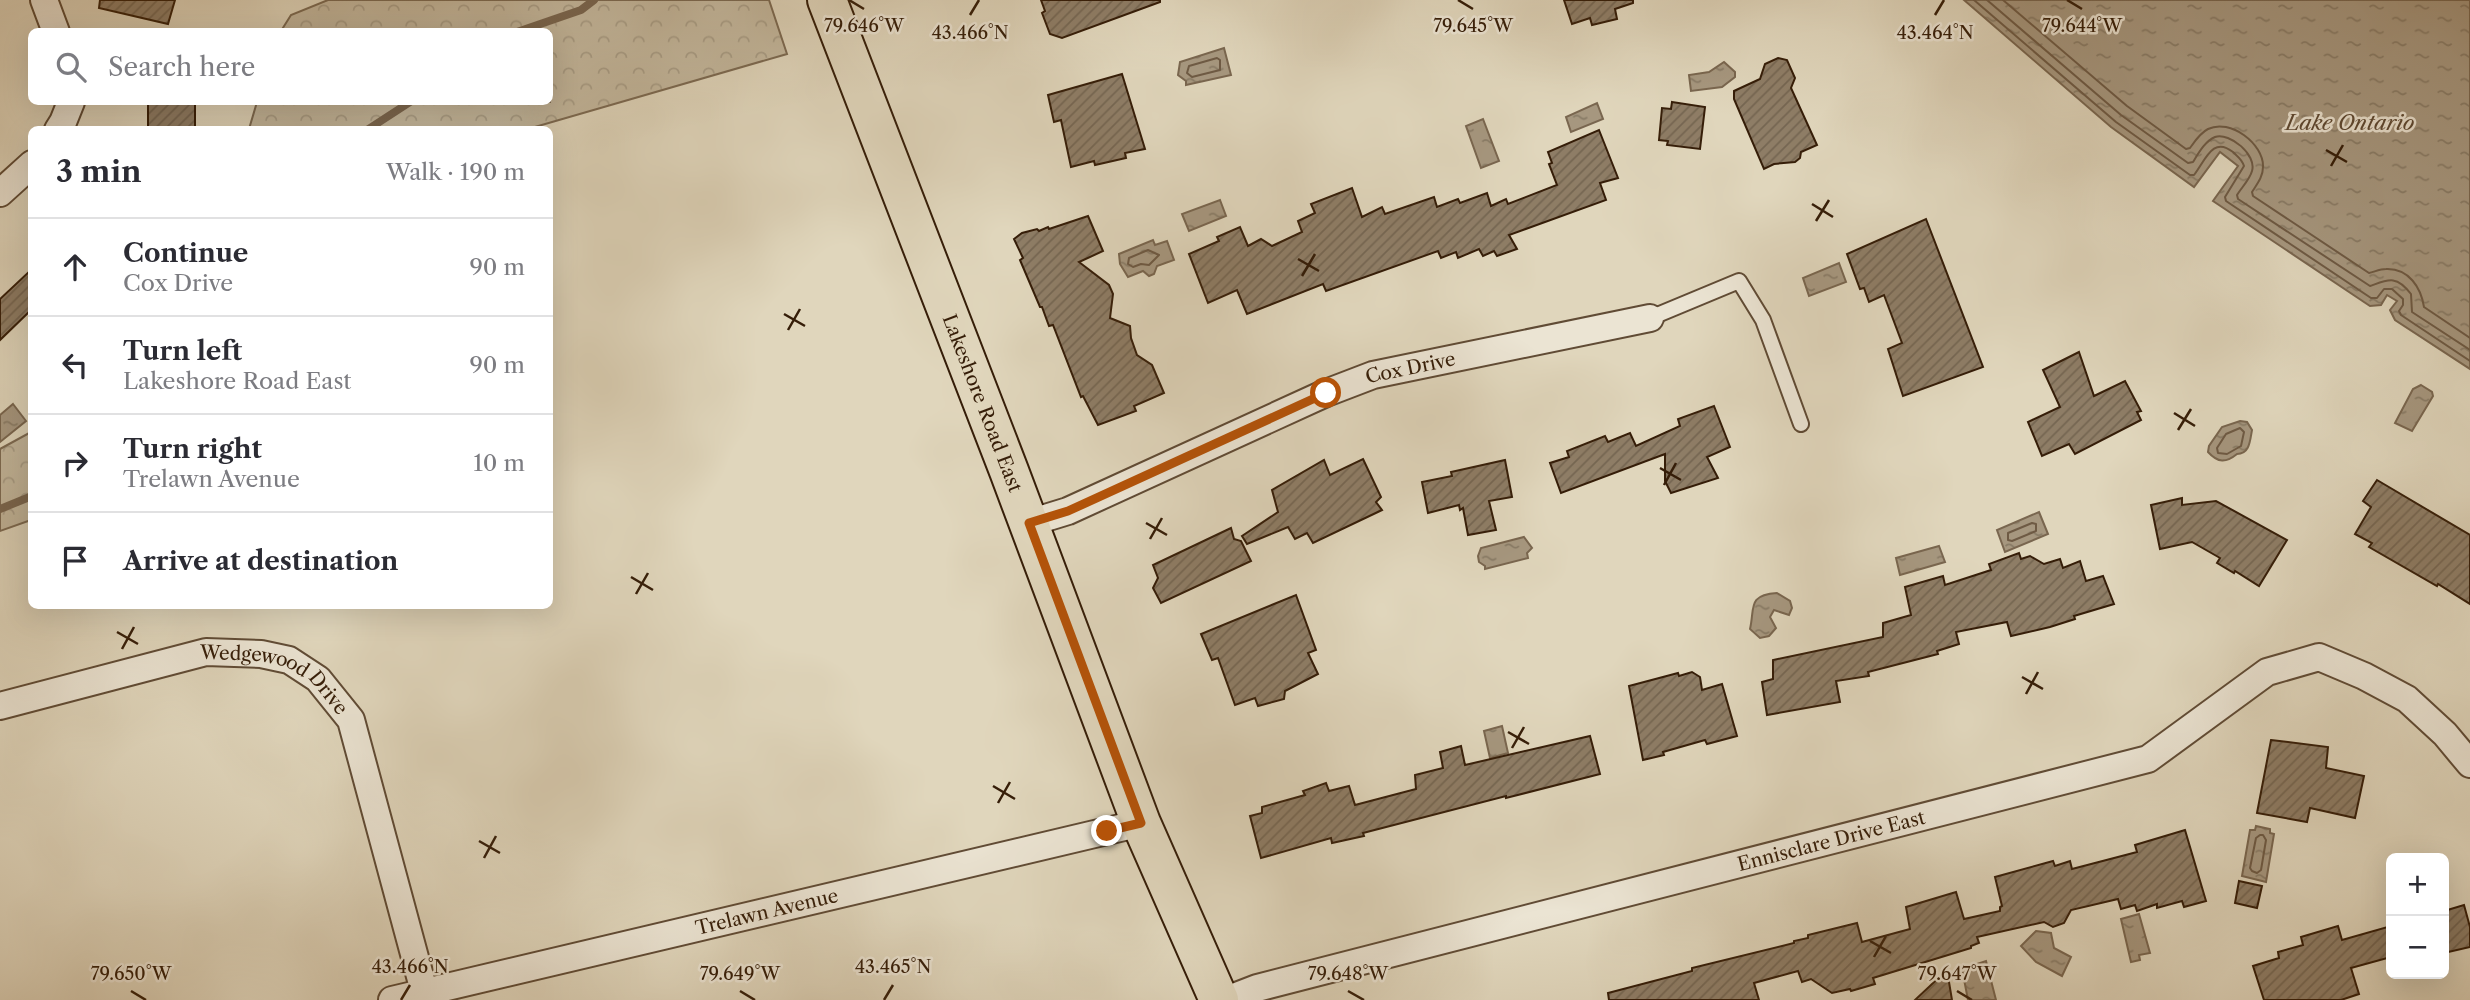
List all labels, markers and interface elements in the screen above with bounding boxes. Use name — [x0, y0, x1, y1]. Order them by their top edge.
text: 79.646°W — [824, 15, 905, 37]
text: 79.645°W — [1433, 15, 1514, 37]
text: 79.644°W — [2042, 15, 2123, 37]
text: 43.466°N — [931, 22, 1009, 44]
text: 43.464°N — [1896, 22, 1974, 44]
search box — [28, 28, 553, 105]
icon: search — [52, 48, 90, 86]
text: Search here — [108, 51, 255, 83]
water label: Lake Ontario — [2284, 110, 2415, 135]
text: 3 min — [56, 153, 142, 190]
text: Walk · 190 m — [386, 158, 525, 186]
text: Continue — [123, 237, 248, 269]
icon: ahead — [56, 248, 94, 286]
text: 90 m — [469, 253, 525, 281]
text: Cox Drive — [123, 269, 233, 297]
street label: Lakeshore Road East — [938, 311, 1027, 495]
text: Turn left — [123, 335, 242, 367]
icon: left — [56, 346, 94, 384]
street label: Cox Drive — [1362, 347, 1457, 388]
text: 90 m — [469, 351, 525, 379]
text: Lakeshore Road East — [123, 367, 351, 395]
route start — [1310, 377, 1341, 408]
text: Turn right — [123, 433, 262, 465]
icon: right — [56, 444, 94, 482]
text: 10 m — [473, 449, 525, 477]
text: Trelawn Avenue — [123, 465, 300, 493]
icon: arrive — [56, 542, 94, 580]
text: Arrive at destination — [123, 545, 398, 577]
street label: Wedgewood Drive — [198, 640, 353, 719]
street label: Ennisclare Drive East — [1735, 805, 1928, 876]
route end — [1091, 815, 1122, 846]
map controls — [2386, 853, 2449, 979]
button: + — [2386, 853, 2449, 916]
street label: Trelawn Avenue — [693, 883, 840, 939]
button: − — [2386, 916, 2449, 979]
text: 43.466°N — [371, 956, 449, 978]
text: 43.465°N — [855, 956, 931, 978]
text: 79.650°W — [91, 963, 173, 985]
text: 79.649°W — [700, 963, 782, 985]
text: 79.648°W — [1308, 963, 1390, 985]
text: 79.647°W — [1918, 963, 1998, 985]

